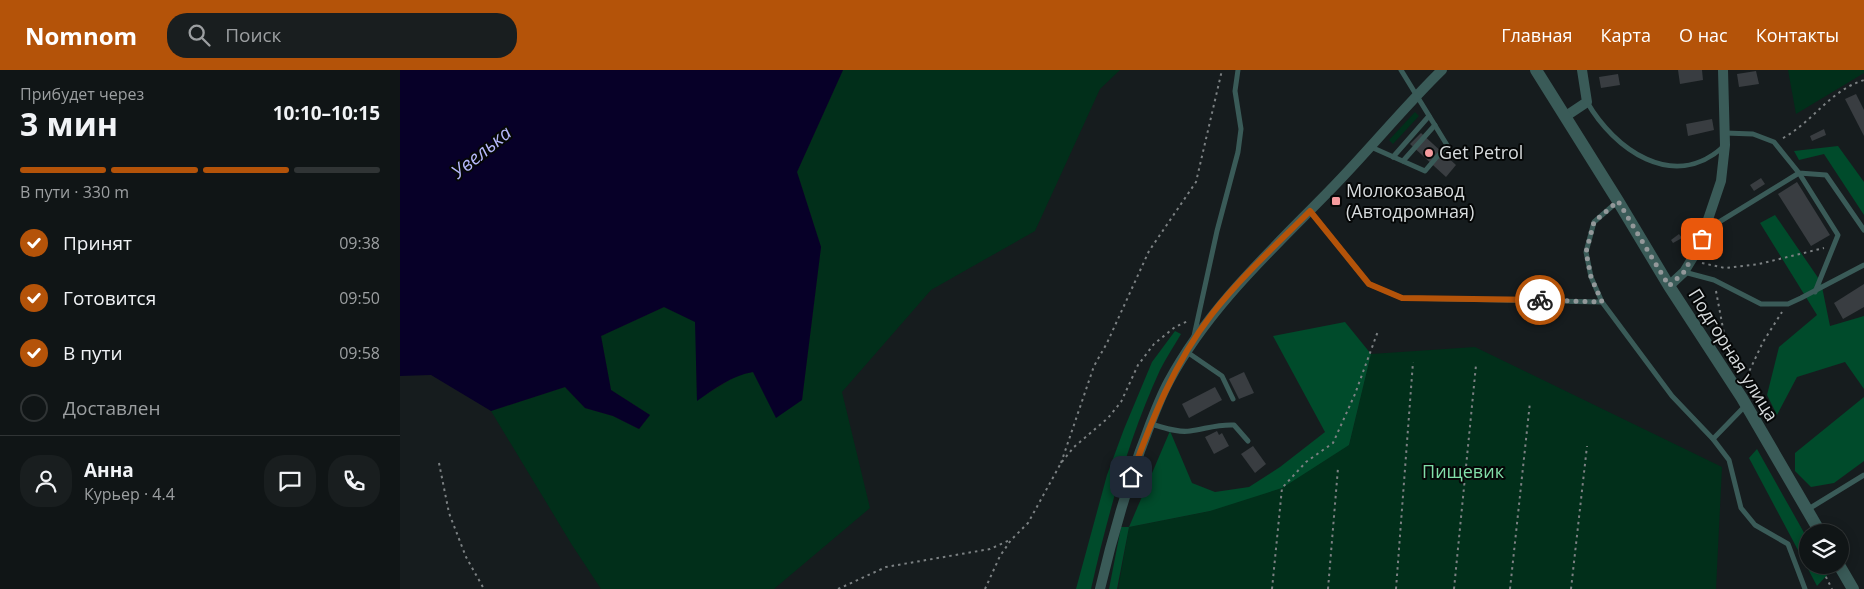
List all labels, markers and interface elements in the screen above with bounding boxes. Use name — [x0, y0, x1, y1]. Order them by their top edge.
search box — [167, 13, 517, 58]
text: Nomnom — [25, 19, 137, 52]
icon: search — [185, 21, 213, 49]
text: Поиск — [225, 22, 281, 48]
text: Главная — [1501, 23, 1573, 47]
text: Карта — [1601, 23, 1651, 47]
text: О нас — [1679, 23, 1728, 47]
text: Контакты — [1756, 23, 1839, 47]
text: Прибудет через — [20, 83, 144, 105]
text: 10:10–10:15 — [273, 100, 380, 126]
text: 3 мин — [20, 102, 118, 145]
water label: Увелька — [445, 120, 517, 185]
place label: Get Petrol — [1439, 140, 1523, 164]
marker: Get Petrol — [1423, 147, 1435, 159]
place label: Молокозавод (Автодромная) — [1346, 178, 1474, 223]
text: В пути · 330 m — [20, 181, 129, 203]
marker: Молокозавод (Автодромная) — [1330, 195, 1342, 207]
pin — [1681, 218, 1723, 260]
icon: bag — [1688, 225, 1716, 253]
icon: check — [20, 229, 48, 257]
text: Принят — [63, 230, 132, 256]
text: 09:38 — [339, 232, 380, 254]
courier — [1515, 275, 1565, 325]
icon: check — [20, 284, 48, 312]
street label: Подгорная улица — [1683, 284, 1784, 425]
text: Готовится — [63, 285, 156, 311]
icon: bike — [1526, 286, 1554, 314]
text: 09:50 — [339, 287, 380, 309]
icon: check — [20, 339, 48, 367]
text: В пути — [63, 340, 123, 366]
text: 09:58 — [339, 342, 380, 364]
text: Доставлен — [63, 395, 161, 421]
button: person — [20, 455, 72, 507]
button: chat — [264, 455, 316, 507]
button: phone — [328, 455, 380, 507]
pin — [1110, 456, 1152, 498]
text: Анна — [84, 457, 134, 483]
park label: Пищевик — [1422, 459, 1505, 483]
icon: home — [1117, 463, 1145, 491]
text: Курьер · 4.4 — [84, 483, 175, 505]
map controls — [1799, 524, 1849, 574]
button: layers — [1799, 524, 1849, 574]

